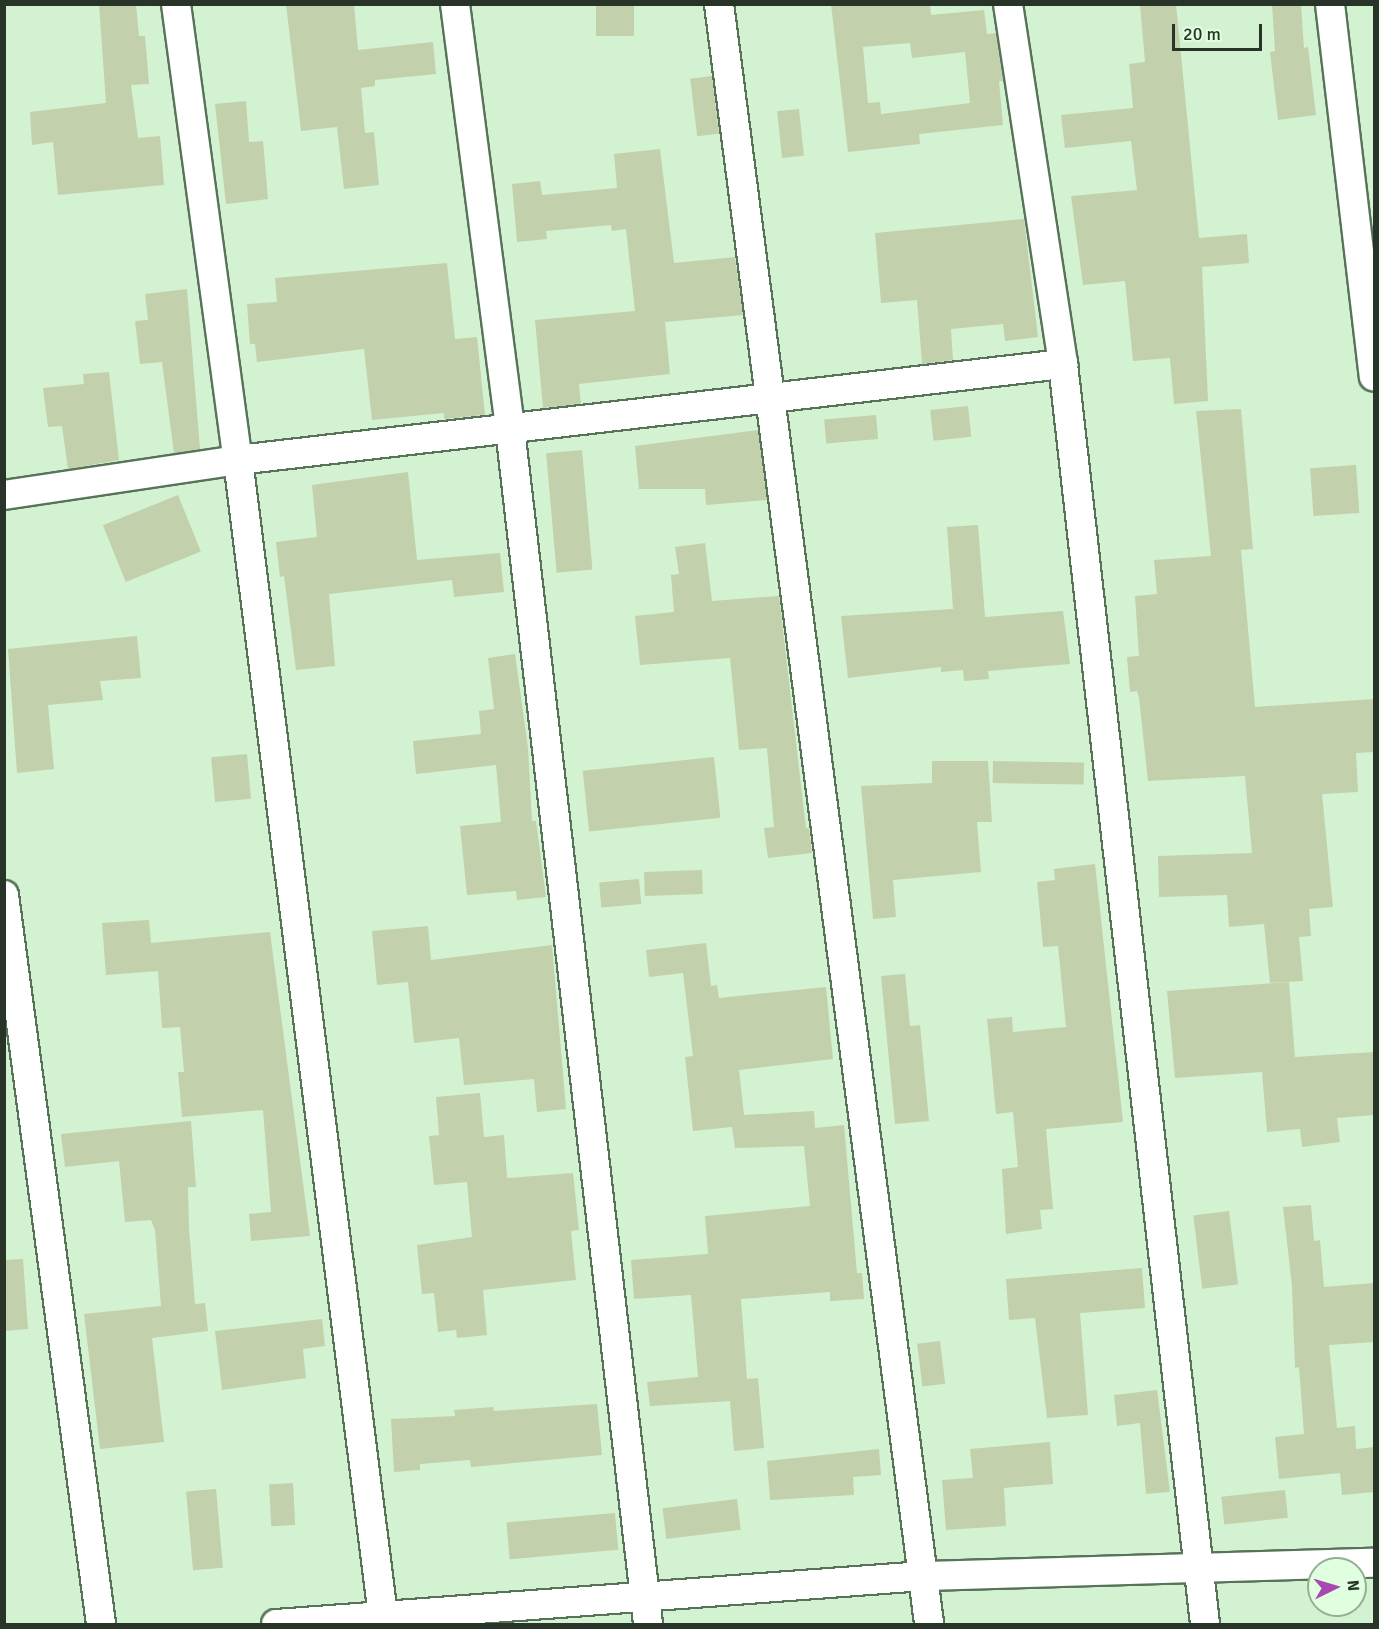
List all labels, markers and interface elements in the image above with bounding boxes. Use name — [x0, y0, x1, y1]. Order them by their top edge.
scale bar — [1175, 12, 1265, 50]
text: 20 m — [1183, 23, 1221, 45]
north arrow — [1307, 1557, 1367, 1617]
text: N — [1342, 1579, 1363, 1592]

